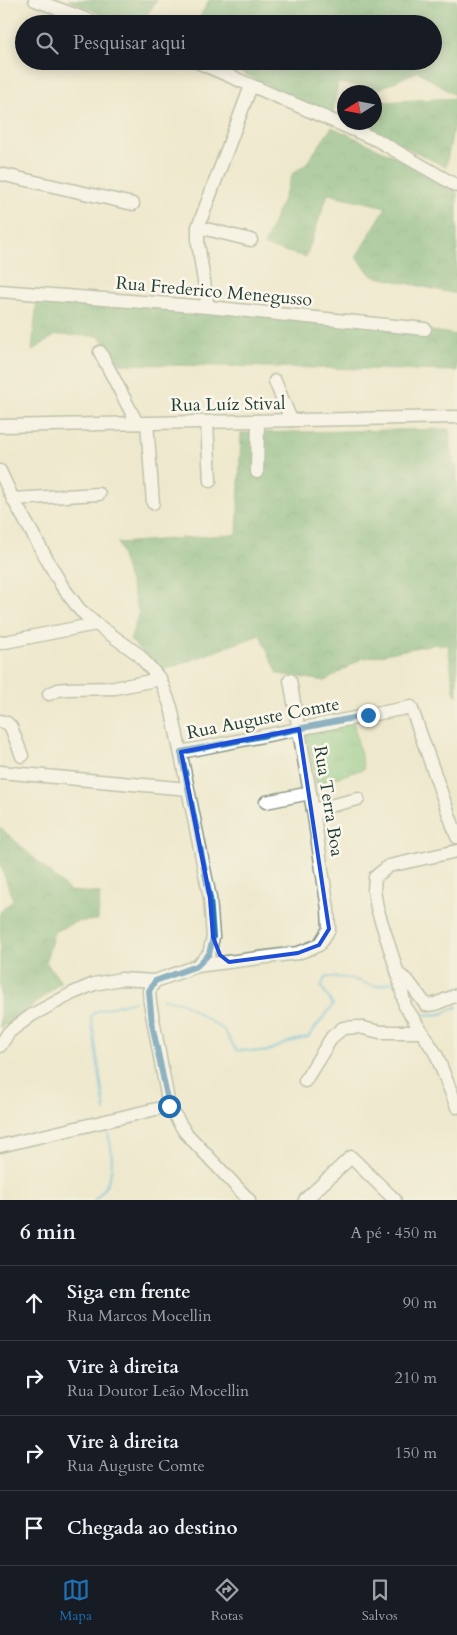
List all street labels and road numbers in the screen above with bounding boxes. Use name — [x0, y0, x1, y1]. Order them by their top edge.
street label: Rua Frederico Menegusso — [115, 270, 314, 313]
street label: Rua Luíz Stival — [170, 391, 286, 418]
street label: Rua Auguste Comte — [185, 691, 342, 746]
street label: Rua Terra Boa — [307, 744, 350, 858]

